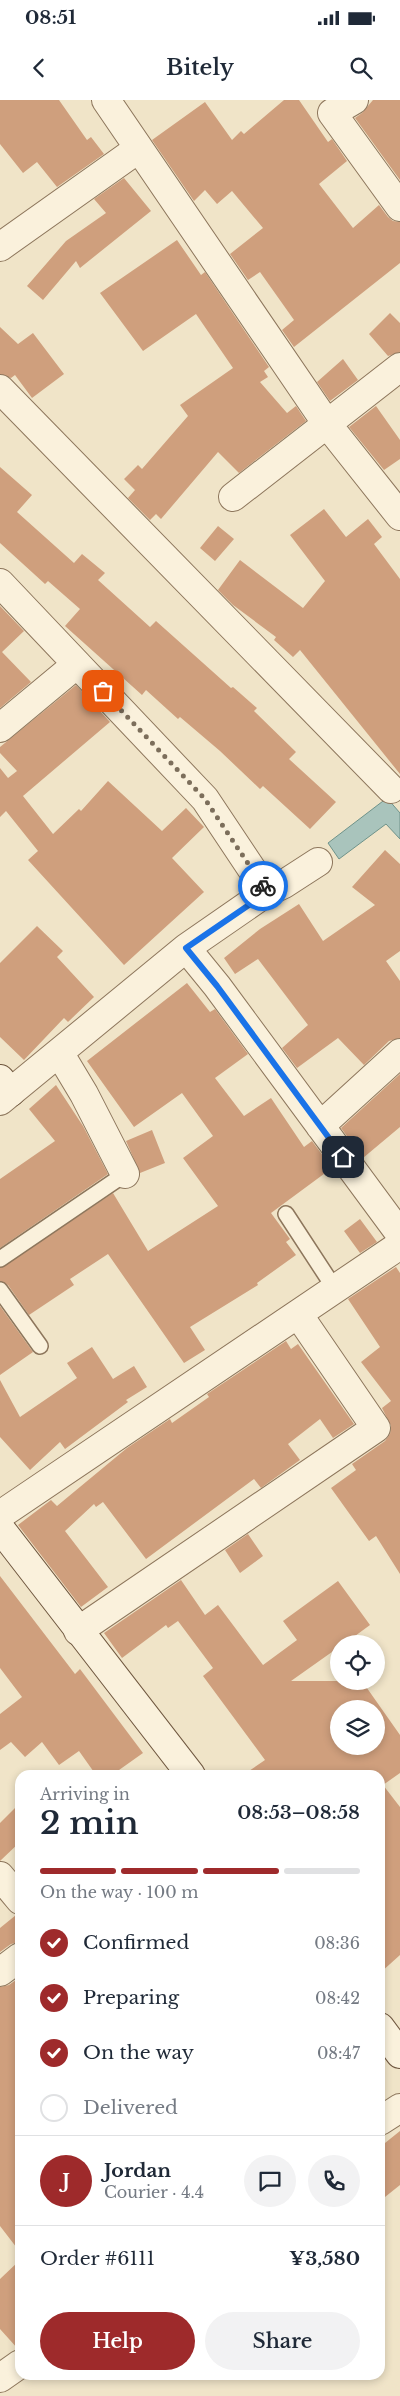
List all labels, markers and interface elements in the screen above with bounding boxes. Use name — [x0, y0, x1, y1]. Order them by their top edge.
text: 08:51 — [25, 6, 76, 29]
icon: back — [25, 54, 53, 82]
text: Bitely — [166, 54, 234, 81]
icon: search — [347, 54, 375, 82]
pin — [82, 670, 124, 712]
icon: bag — [89, 677, 117, 705]
courier — [238, 861, 288, 911]
icon: bike — [249, 872, 277, 900]
pin — [322, 1136, 364, 1178]
icon: home — [329, 1143, 357, 1171]
map controls — [330, 1635, 385, 1755]
button: locate — [330, 1635, 385, 1690]
button: layers — [330, 1700, 385, 1755]
text: Arriving in — [40, 1784, 130, 1804]
text: 08:53–08:58 — [237, 1801, 360, 1824]
text: 2 min — [40, 1803, 139, 1843]
text: On the way · 100 m — [40, 1882, 198, 1902]
icon: check — [40, 1929, 68, 1957]
text: Confirmed — [83, 1931, 189, 1954]
text: 08:36 — [314, 1933, 360, 1953]
icon: check — [40, 1984, 68, 2012]
text: Preparing — [83, 1986, 179, 2009]
text: 08:42 — [315, 1988, 360, 2008]
icon: check — [40, 2039, 68, 2067]
text: On the way — [83, 2041, 194, 2064]
text: 08:47 — [317, 2043, 360, 2063]
text: Delivered — [83, 2096, 178, 2119]
button: chat — [244, 2155, 296, 2207]
button: phone — [308, 2155, 360, 2207]
text: Jordan — [104, 2159, 171, 2182]
text: J — [62, 2169, 70, 2192]
text: Courier · 4.4 — [104, 2182, 204, 2202]
text: Order #6111 — [40, 2247, 155, 2270]
text: ¥3,580 — [289, 2247, 360, 2270]
button: Help — [40, 2312, 195, 2370]
button: Share — [205, 2312, 360, 2370]

